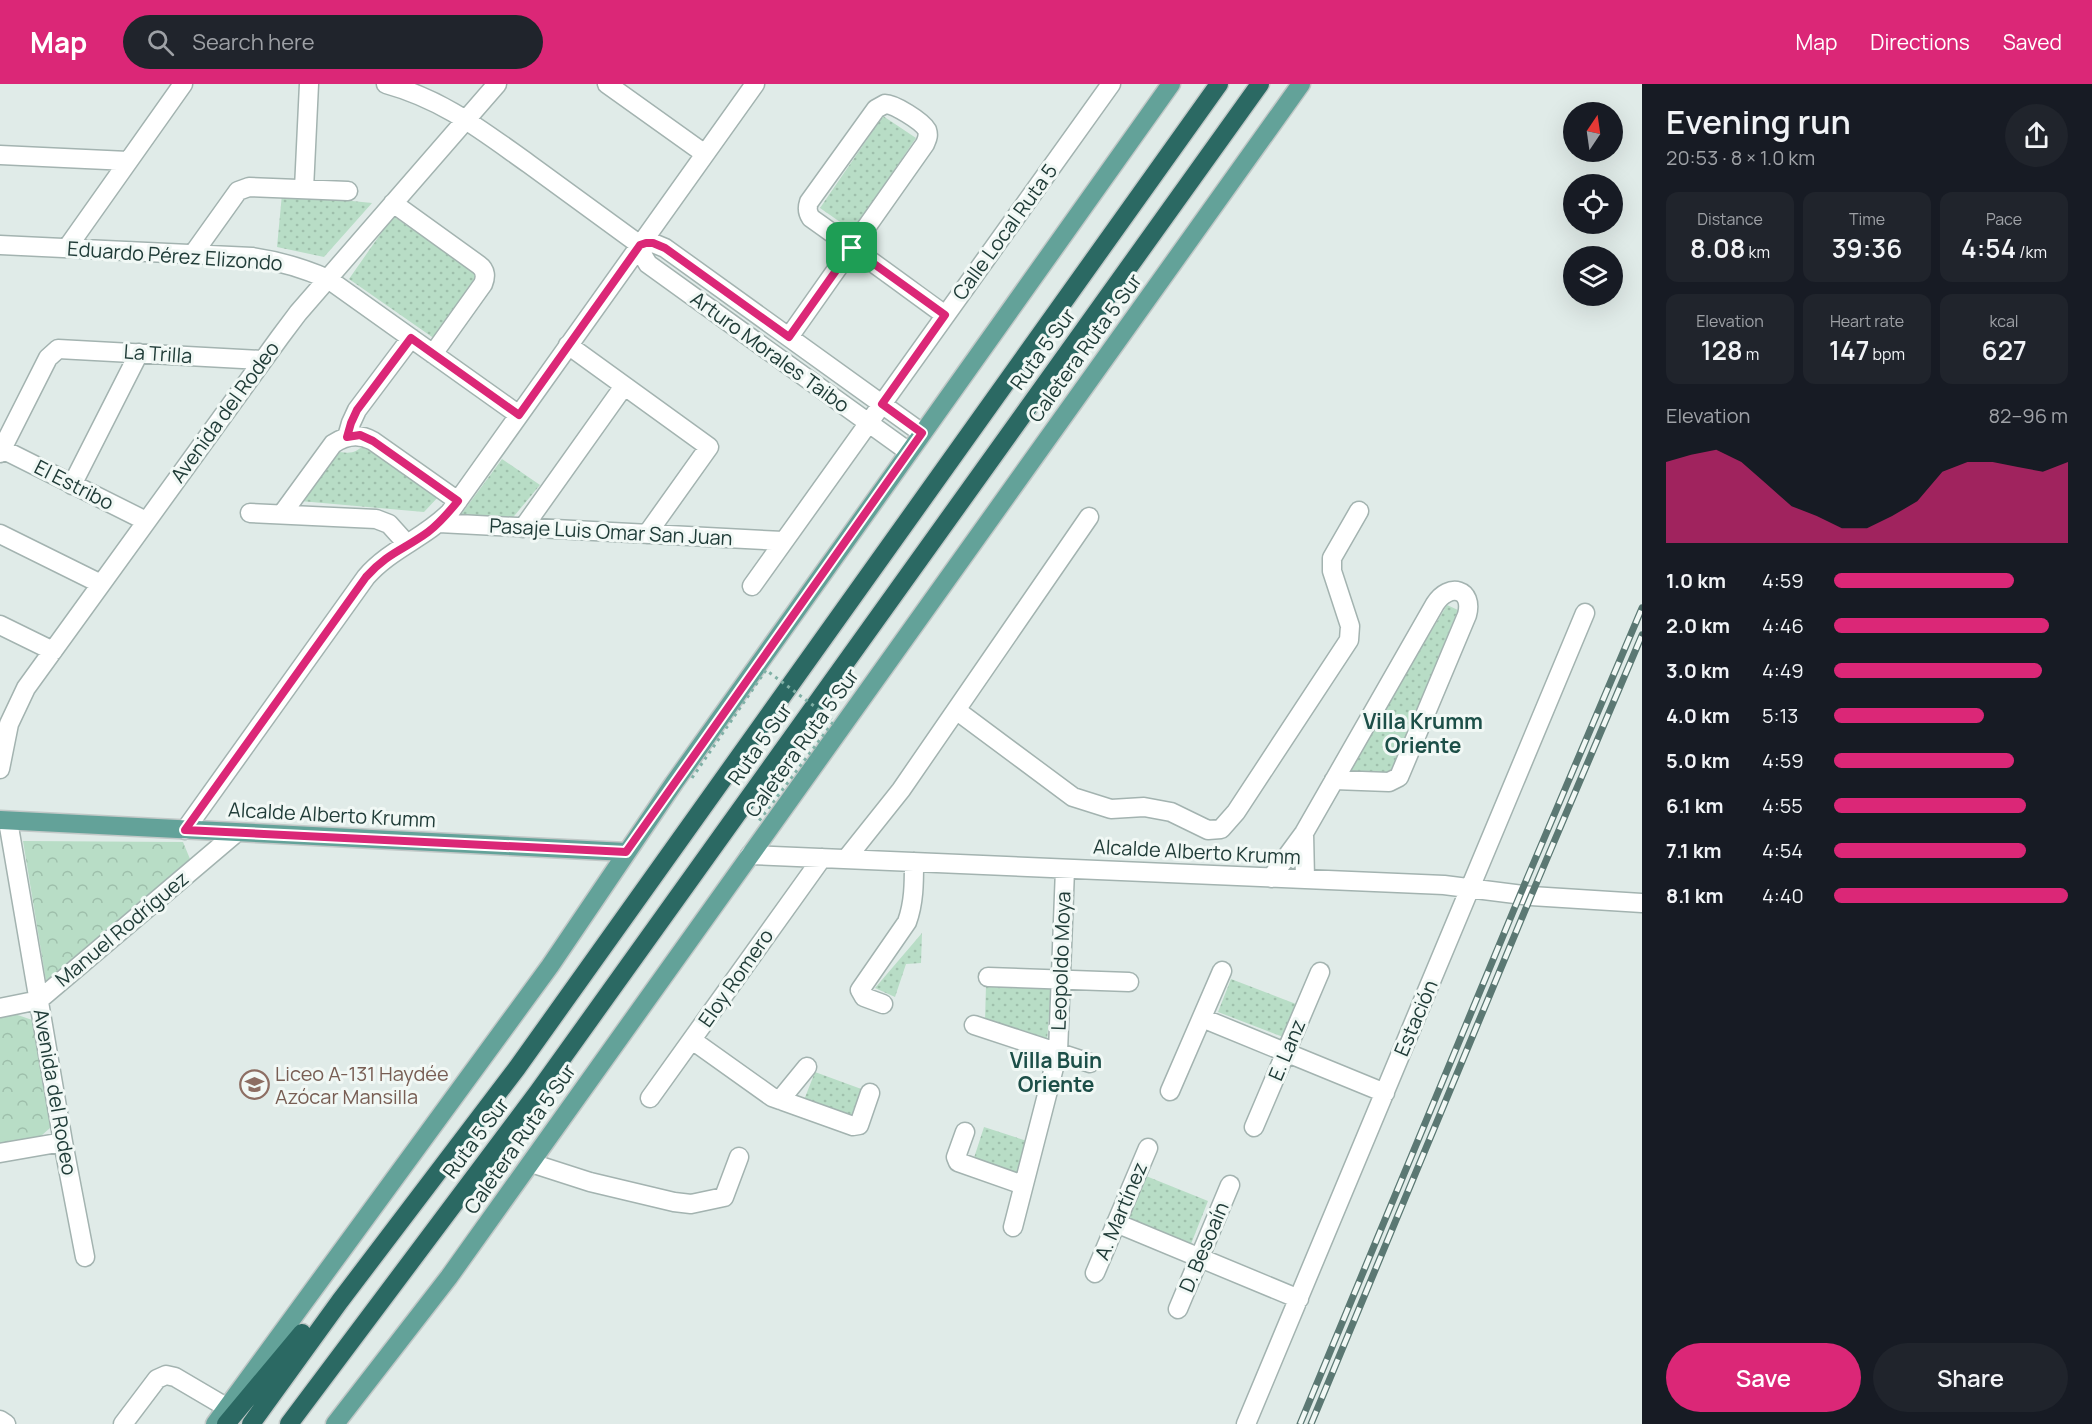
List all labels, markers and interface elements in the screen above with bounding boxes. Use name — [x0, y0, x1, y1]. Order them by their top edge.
search box — [123, 15, 543, 69]
text: Map — [30, 23, 87, 61]
icon: search — [144, 26, 177, 59]
text: Search here — [192, 27, 315, 57]
text: Map — [1796, 28, 1837, 56]
text: Directions — [1870, 28, 1970, 56]
text: Saved — [2003, 28, 2062, 56]
text: Evening run — [1666, 99, 1851, 144]
north arrow — [1563, 102, 1623, 162]
map controls — [1563, 102, 1623, 306]
button: share — [2005, 104, 2068, 167]
text: 20:53 · 8 × 1.0 km — [1666, 144, 1815, 171]
street label: Calle Local Ruta 5 — [946, 158, 1063, 305]
button: locate — [1563, 174, 1623, 234]
text: Distance — [1697, 208, 1763, 230]
text: Time — [1849, 208, 1885, 230]
text: Pace — [1986, 208, 2022, 230]
pin — [826, 222, 877, 273]
text: 8.08 — [1690, 230, 1745, 266]
text: 39:36 — [1832, 230, 1902, 266]
text: 4:54 — [1961, 230, 2016, 266]
icon: arrive — [835, 231, 868, 264]
street label: Eduardo Pérez Elizondo — [66, 235, 284, 277]
text: km — [1745, 241, 1770, 263]
text: /km — [2016, 241, 2047, 263]
button: layers — [1563, 246, 1623, 306]
street label: Caletera Ruta 5 Sur — [1023, 269, 1147, 427]
street label: Arturo Morales Taibo — [685, 285, 855, 418]
street label: Ruta 5 Sur — [1005, 304, 1081, 394]
text: Elevation — [1696, 310, 1764, 332]
text: Heart rate — [1830, 310, 1904, 332]
text: kcal — [1989, 310, 2019, 332]
text: 128 — [1701, 332, 1743, 368]
text: 147 — [1829, 332, 1869, 368]
text: 627 — [1981, 332, 2027, 368]
street label: Avenida del Rodeo — [164, 335, 285, 488]
street label: La Trilla — [123, 338, 193, 369]
text: m — [1743, 343, 1759, 365]
text: bpm — [1869, 343, 1905, 365]
text: Elevation — [1666, 402, 1750, 429]
text: 82–96 m — [1988, 402, 2068, 429]
street label: El Estribo — [30, 453, 119, 516]
street label: Pasaje Luis Omar San Juan — [489, 512, 733, 551]
text: 1.0 km — [1666, 567, 1726, 594]
text: 4:59 — [1762, 567, 1804, 594]
text: 2.0 km — [1666, 612, 1730, 639]
text: 4:46 — [1762, 612, 1804, 639]
text: 3.0 km — [1666, 657, 1730, 684]
text: 4:49 — [1762, 657, 1804, 684]
street label: Caletera Ruta 5 Sur — [740, 664, 864, 822]
street label: Ruta 5 Sur — [723, 698, 797, 790]
text: 4.0 km — [1666, 702, 1730, 729]
text: 5:13 — [1762, 702, 1798, 729]
district label: Villa Krumm Oriente — [1363, 707, 1483, 759]
text: 5.0 km — [1666, 747, 1730, 774]
text: 4:59 — [1762, 747, 1804, 774]
text: 6.1 km — [1666, 792, 1724, 819]
text: 4:55 — [1762, 792, 1803, 819]
street label: Alcalde Alberto Krumm — [227, 796, 437, 833]
street label: Alcalde Alberto Krumm — [1092, 833, 1302, 870]
text: 7.1 km — [1666, 837, 1722, 864]
text: 4:54 — [1762, 837, 1803, 864]
street label: Manuel Rodríguez — [49, 865, 194, 992]
text: 8.1 km — [1666, 882, 1723, 909]
text: 4:40 — [1762, 882, 1804, 909]
street label: Leopoldo Moya — [1045, 891, 1076, 1031]
street label: Eloy Romero — [692, 923, 779, 1032]
street label: Estación — [1387, 976, 1444, 1060]
street label: Avenida del Rodeo — [28, 1007, 83, 1177]
street label: E. Lanz — [1262, 1015, 1312, 1085]
district label: Villa Buin Oriente — [1010, 1046, 1102, 1098]
street label: Caletera Ruta 5 Sur — [458, 1058, 582, 1219]
place label: Liceo A-131 Haydée Azócar Mansilla — [275, 1060, 449, 1110]
school or university icon: Liceo A-131 Haydée Azócar Mansilla — [238, 1069, 270, 1101]
street label: Ruta 5 Sur — [436, 1092, 515, 1184]
street label: A. Martínez — [1088, 1158, 1153, 1264]
street label: D. Besoaín — [1172, 1198, 1235, 1296]
button: Save — [1666, 1343, 1861, 1412]
button: Share — [1873, 1343, 2068, 1412]

